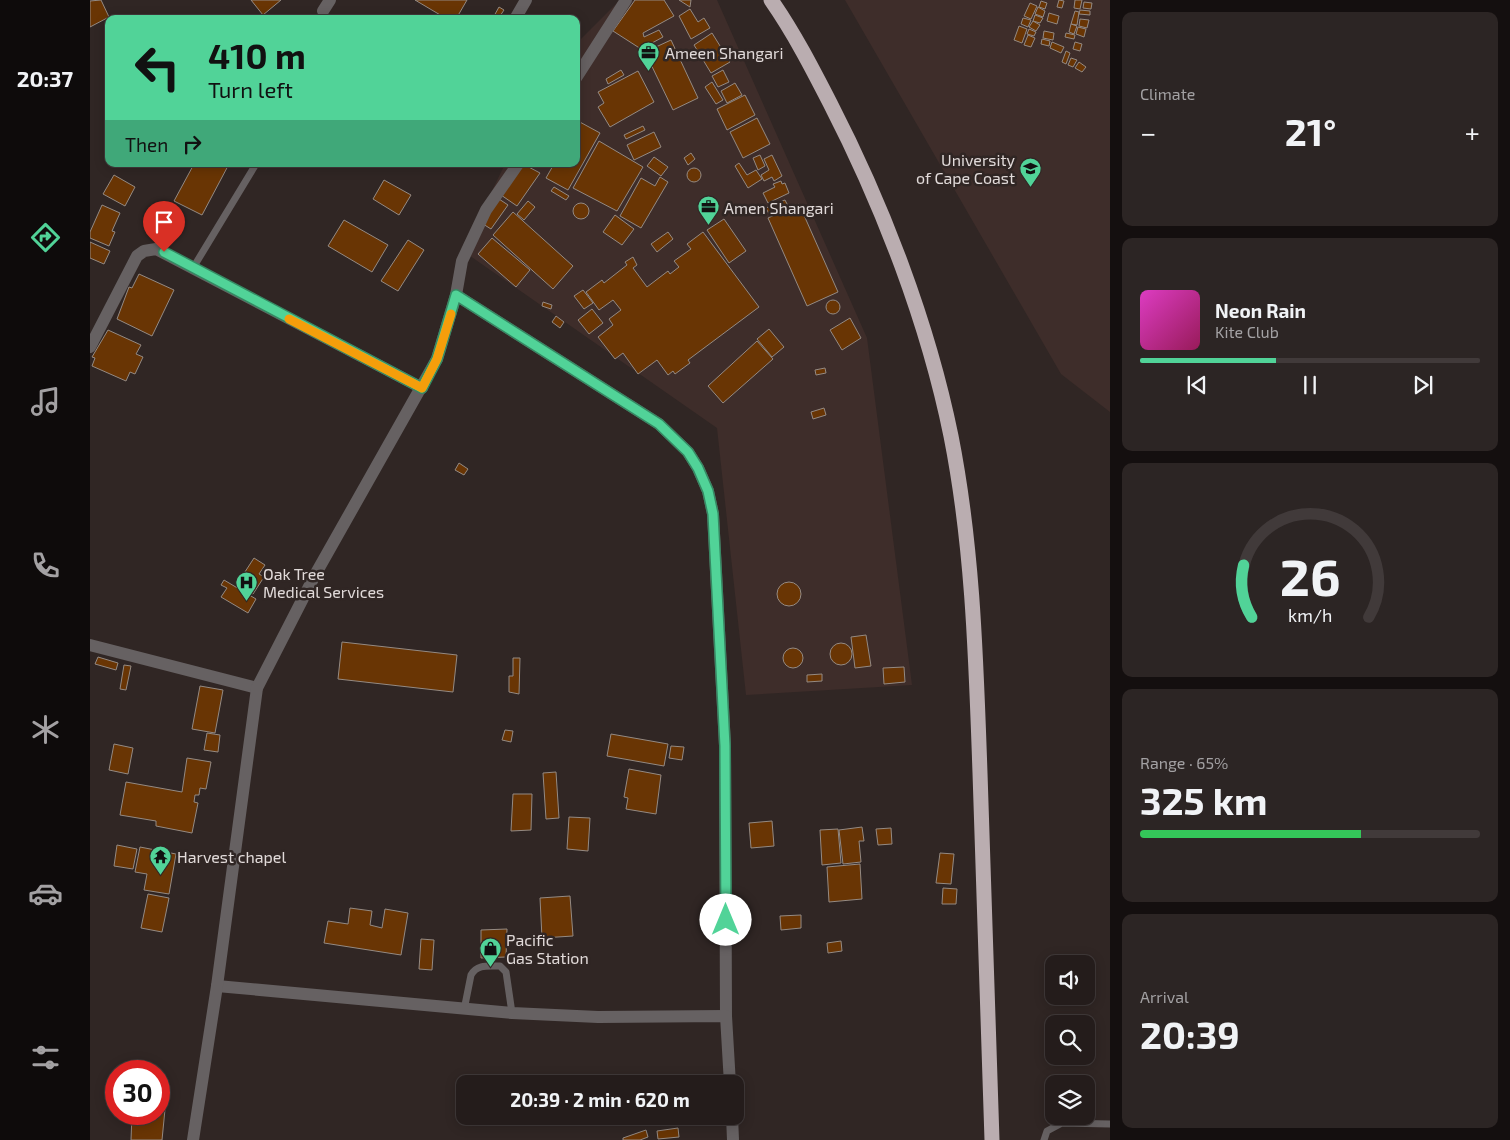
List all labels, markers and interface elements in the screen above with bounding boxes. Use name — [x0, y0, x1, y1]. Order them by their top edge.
text: 410 m — [208, 34, 306, 76]
icon: left — [125, 35, 190, 100]
office icon: Ameen Shangari — [637, 40, 661, 71]
place label: Ameen Shangari — [665, 43, 783, 62]
text: 20:37 — [17, 65, 73, 91]
text: Turn left — [208, 76, 293, 102]
text: Climate — [1140, 84, 1195, 103]
text: 21° — [1285, 108, 1336, 154]
text: − — [1140, 115, 1156, 149]
text: + — [1465, 115, 1480, 149]
icon: right — [178, 130, 206, 158]
text: Then — [125, 133, 168, 156]
place label: University of Cape Coast — [916, 150, 1016, 187]
school or university icon: University of Cape Coast — [1019, 156, 1043, 187]
office icon: Amen Shangari — [696, 195, 720, 226]
place label: Amen Shangari — [724, 198, 834, 217]
pin — [143, 201, 185, 252]
icon: arrive — [150, 208, 178, 236]
icon: directions — [28, 220, 63, 255]
text: Neon Rain — [1215, 299, 1306, 322]
text: Kite Club — [1215, 322, 1279, 341]
icon: previous — [1183, 371, 1211, 399]
icon: pause — [1296, 371, 1324, 399]
icon: next — [1409, 371, 1437, 399]
icon: music — [28, 384, 63, 419]
text: 26 — [1280, 544, 1340, 606]
icon: phone — [28, 548, 63, 583]
place label: Oak Tree Medical Services — [263, 564, 384, 601]
hospital icon: Oak Tree Medical Services — [235, 570, 259, 601]
text: km/h — [1288, 604, 1332, 626]
icon: climate — [28, 712, 63, 747]
text: Range · 65% — [1140, 753, 1228, 772]
text: 325 km — [1140, 777, 1268, 823]
temple icon: Harvest chapel — [149, 844, 173, 875]
place label: Harvest chapel — [177, 847, 286, 866]
icon: car — [28, 876, 63, 911]
position arrow — [699, 893, 751, 945]
place label: Pacific Gas Station — [506, 930, 589, 967]
shop icon: Pacific Gas Station — [478, 936, 502, 967]
map controls — [1045, 955, 1095, 1125]
button: sound — [1045, 955, 1095, 1005]
text: Arrival — [1140, 987, 1189, 1006]
text: 20:39 — [1140, 1011, 1240, 1057]
button: search — [1045, 1015, 1095, 1065]
icon: filters — [28, 1040, 63, 1075]
speed limit sign: 30 — [105, 1060, 170, 1125]
button: layers — [1045, 1075, 1095, 1125]
text: 20:39 · 2 min · 620 m — [510, 1088, 690, 1111]

